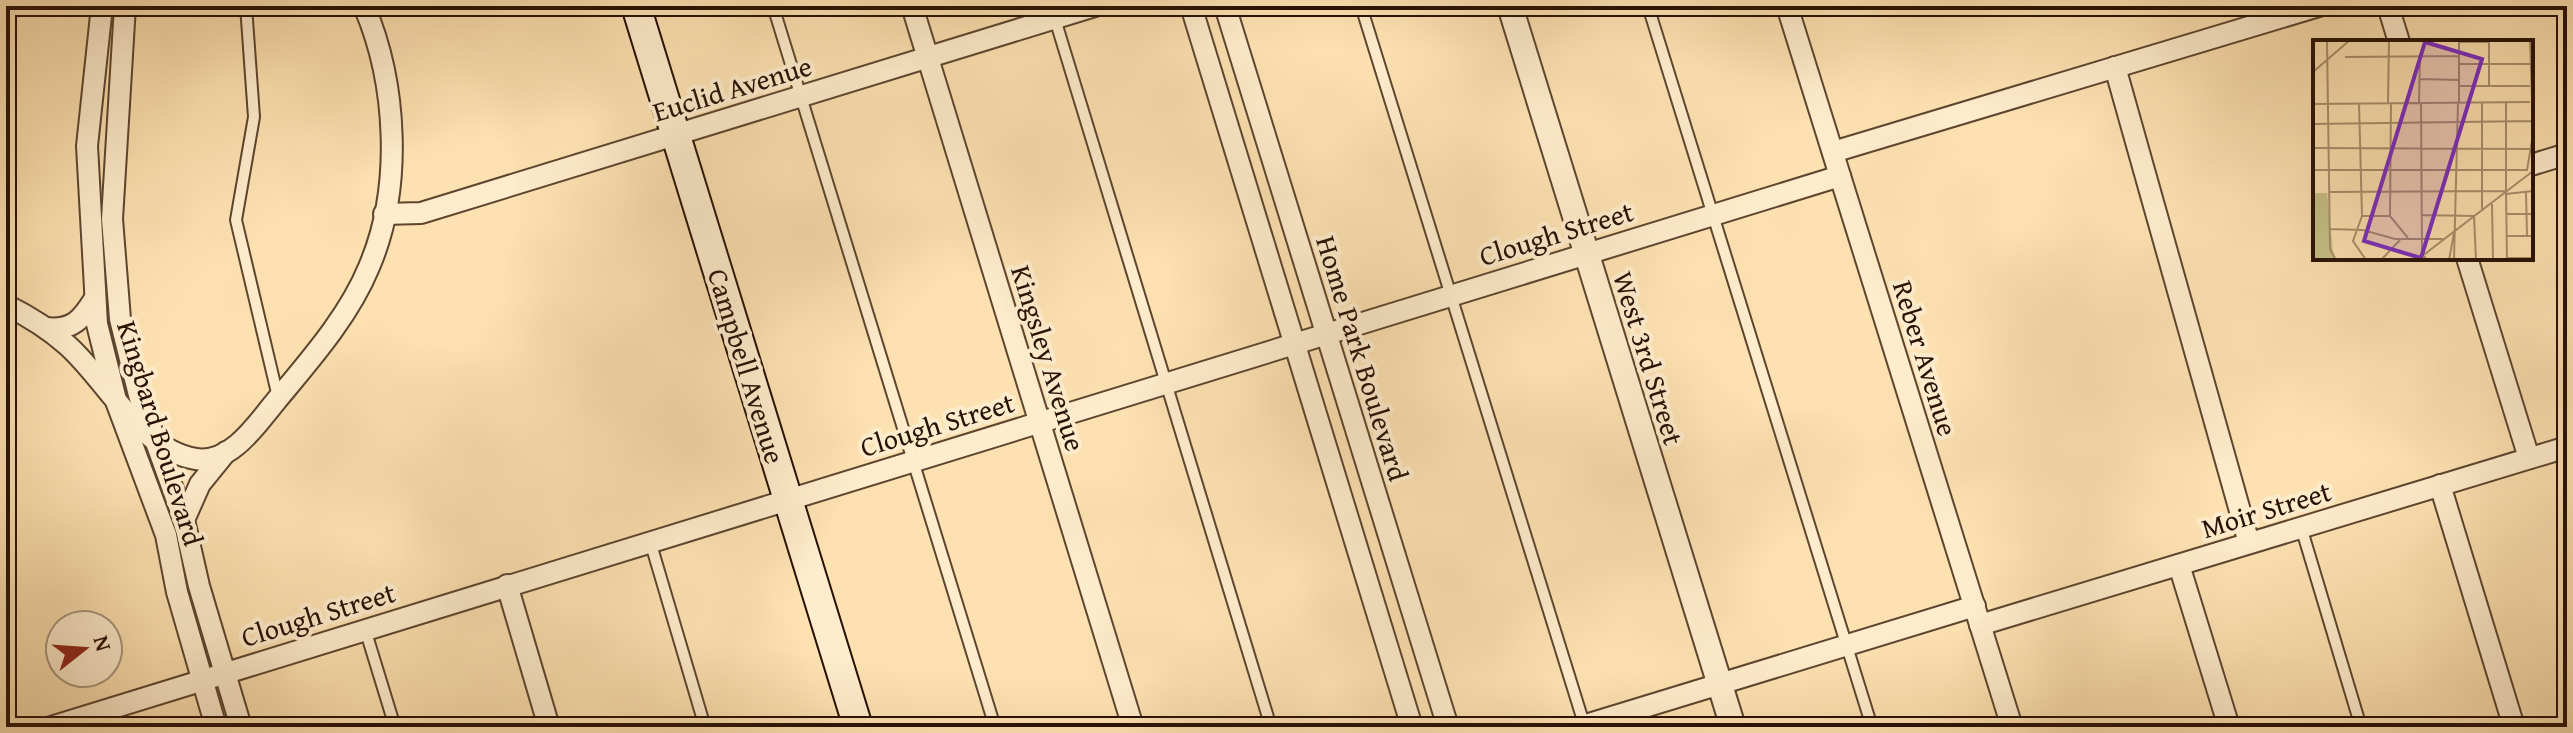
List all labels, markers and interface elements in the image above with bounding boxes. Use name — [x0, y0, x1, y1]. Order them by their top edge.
inset map — [2313, 40, 2533, 260]
street label: Euclid Avenue — [648, 44, 816, 132]
street label: Clough Street — [1474, 190, 1638, 276]
street label: Home Park Boulevard — [1306, 230, 1420, 486]
street label: Kingsley Avenue — [1001, 260, 1097, 456]
street label: Campbell Avenue — [698, 263, 796, 469]
street label: West 3rd Street — [1603, 266, 1695, 450]
street label: Reber Avenue — [1883, 275, 1969, 441]
street label: Kingbard Boulevard — [107, 315, 215, 551]
street label: Clough Street — [855, 381, 1019, 467]
street label: Moir Street — [2196, 470, 2336, 548]
street label: Clough Street — [236, 571, 400, 657]
north arrow — [44, 609, 124, 689]
text: N — [86, 631, 121, 655]

